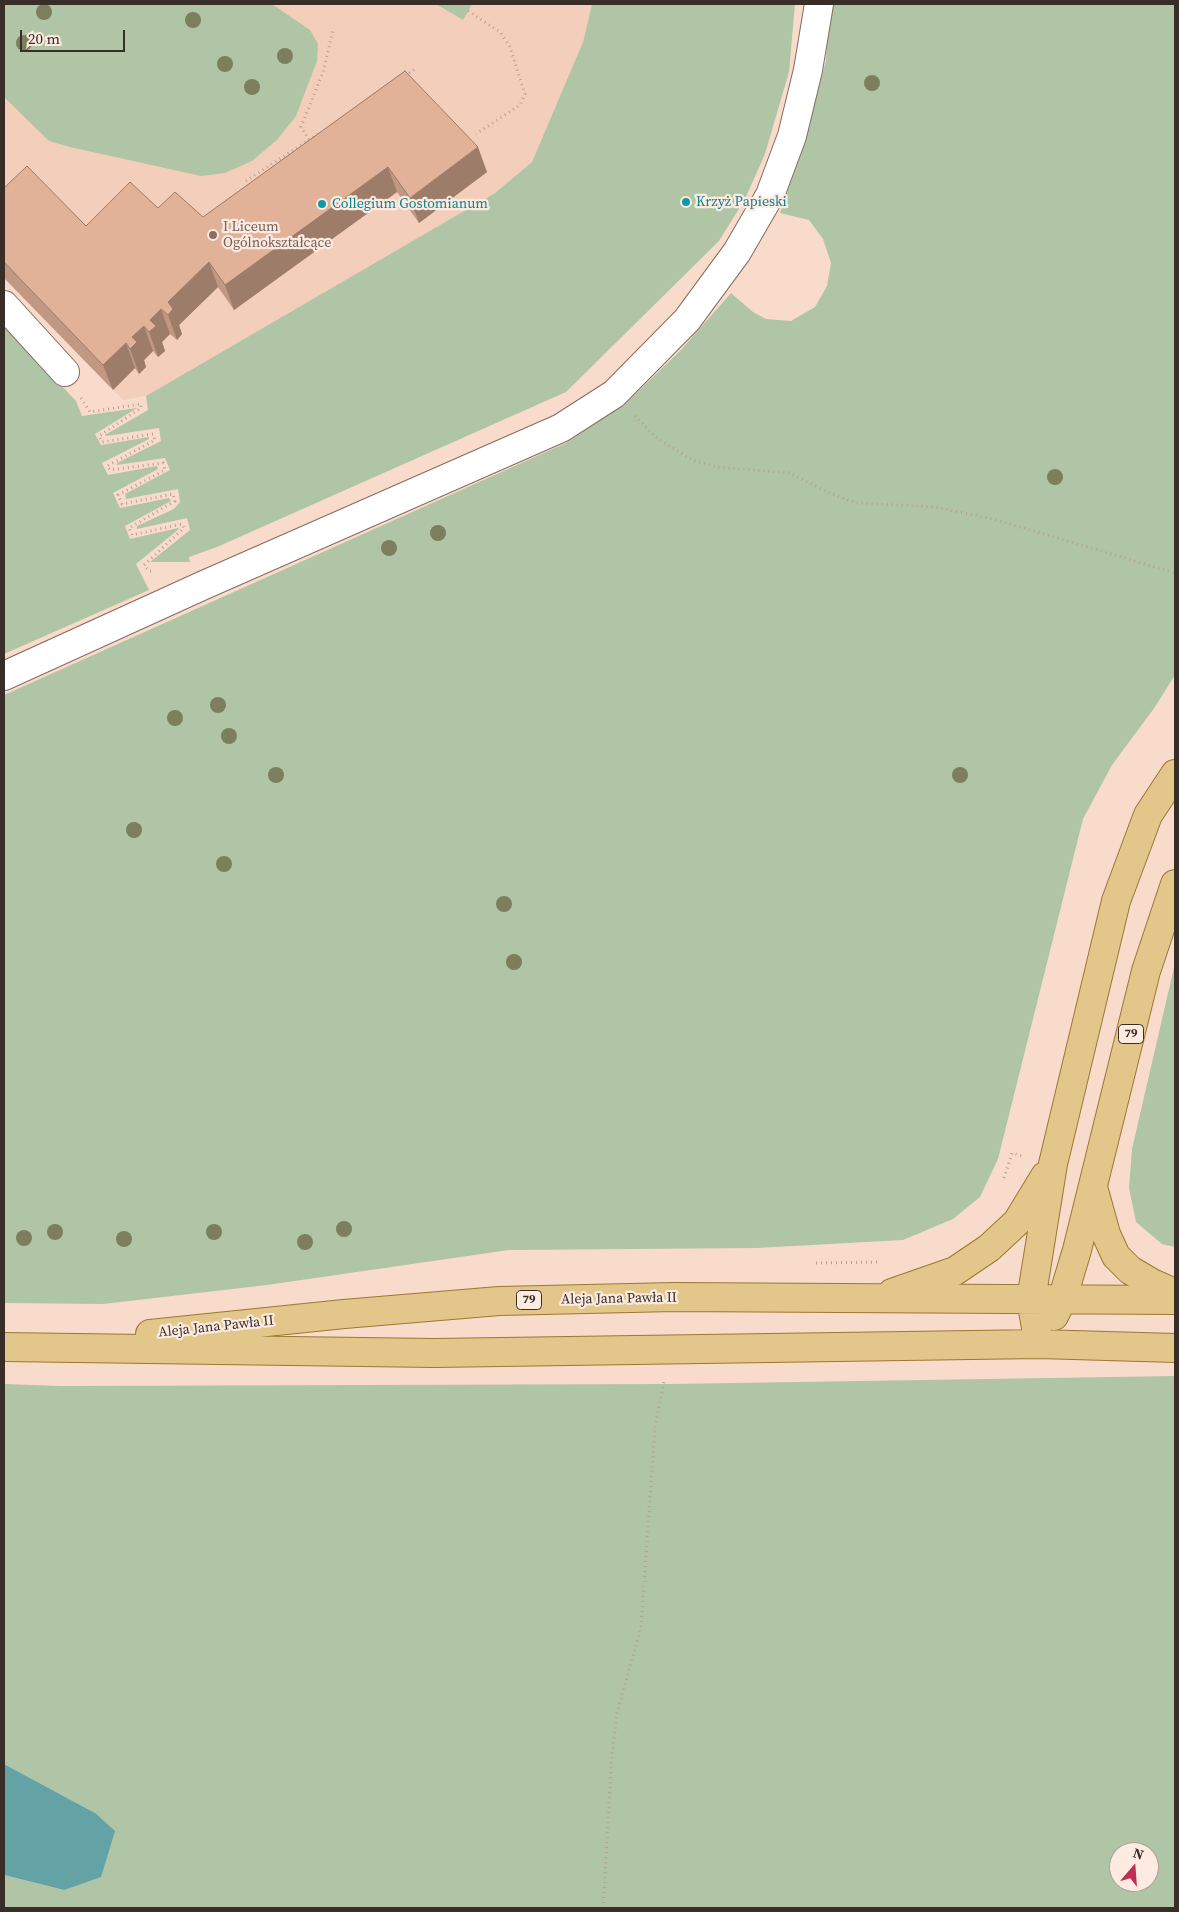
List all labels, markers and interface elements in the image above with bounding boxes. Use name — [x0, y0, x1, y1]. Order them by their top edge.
scale bar — [22, 20, 128, 52]
text: 20 m — [28, 28, 60, 49]
place label: Krzyż Papieski — [696, 194, 787, 210]
place label: Collegium Gostomianum — [332, 196, 488, 212]
marker: Krzyż Papieski — [680, 196, 692, 208]
marker: Collegium Gostomianum — [316, 198, 328, 210]
place label: I Liceum Ogólnokształcące — [223, 219, 332, 252]
marker: I Liceum Ogólnokształcące — [207, 229, 219, 241]
road number: 79 — [1118, 1024, 1144, 1044]
road number: 79 — [516, 1290, 542, 1310]
street label: Aleja Jana Pawła II — [561, 1290, 677, 1308]
street label: Aleja Jana Pawła II — [157, 1313, 275, 1341]
north arrow — [1109, 1842, 1159, 1892]
text: N — [1130, 1843, 1146, 1865]

